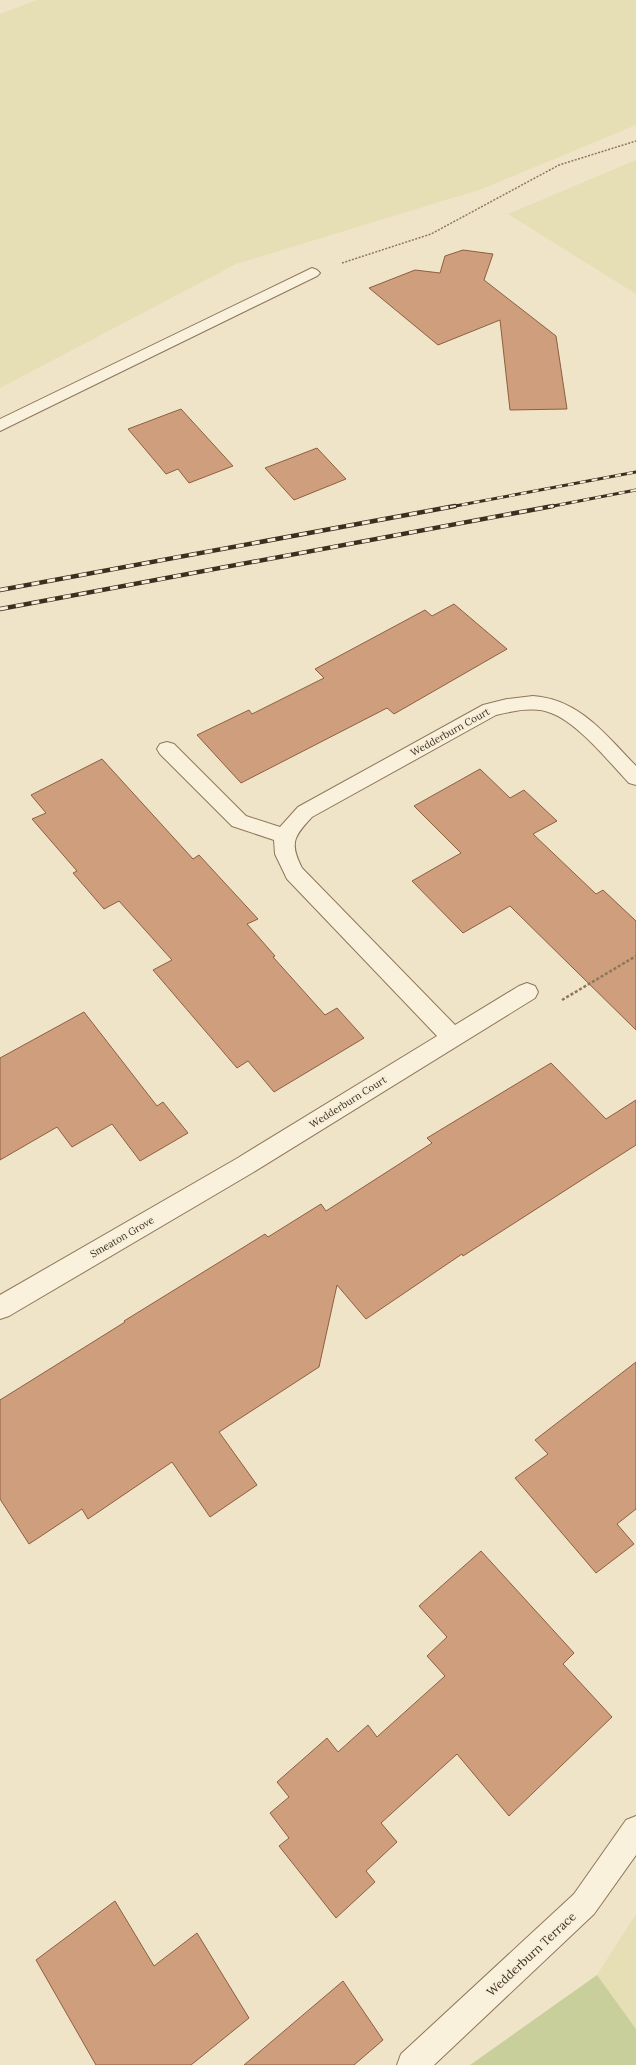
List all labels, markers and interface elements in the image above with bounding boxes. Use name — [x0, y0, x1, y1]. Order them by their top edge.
street label: Wedderburn Court — [408, 705, 492, 759]
street label: Wedderburn Court — [307, 1073, 389, 1131]
street label: Smeaton Grove — [88, 1213, 157, 1261]
street label: Wedderburn Terrace — [483, 1908, 579, 1999]

